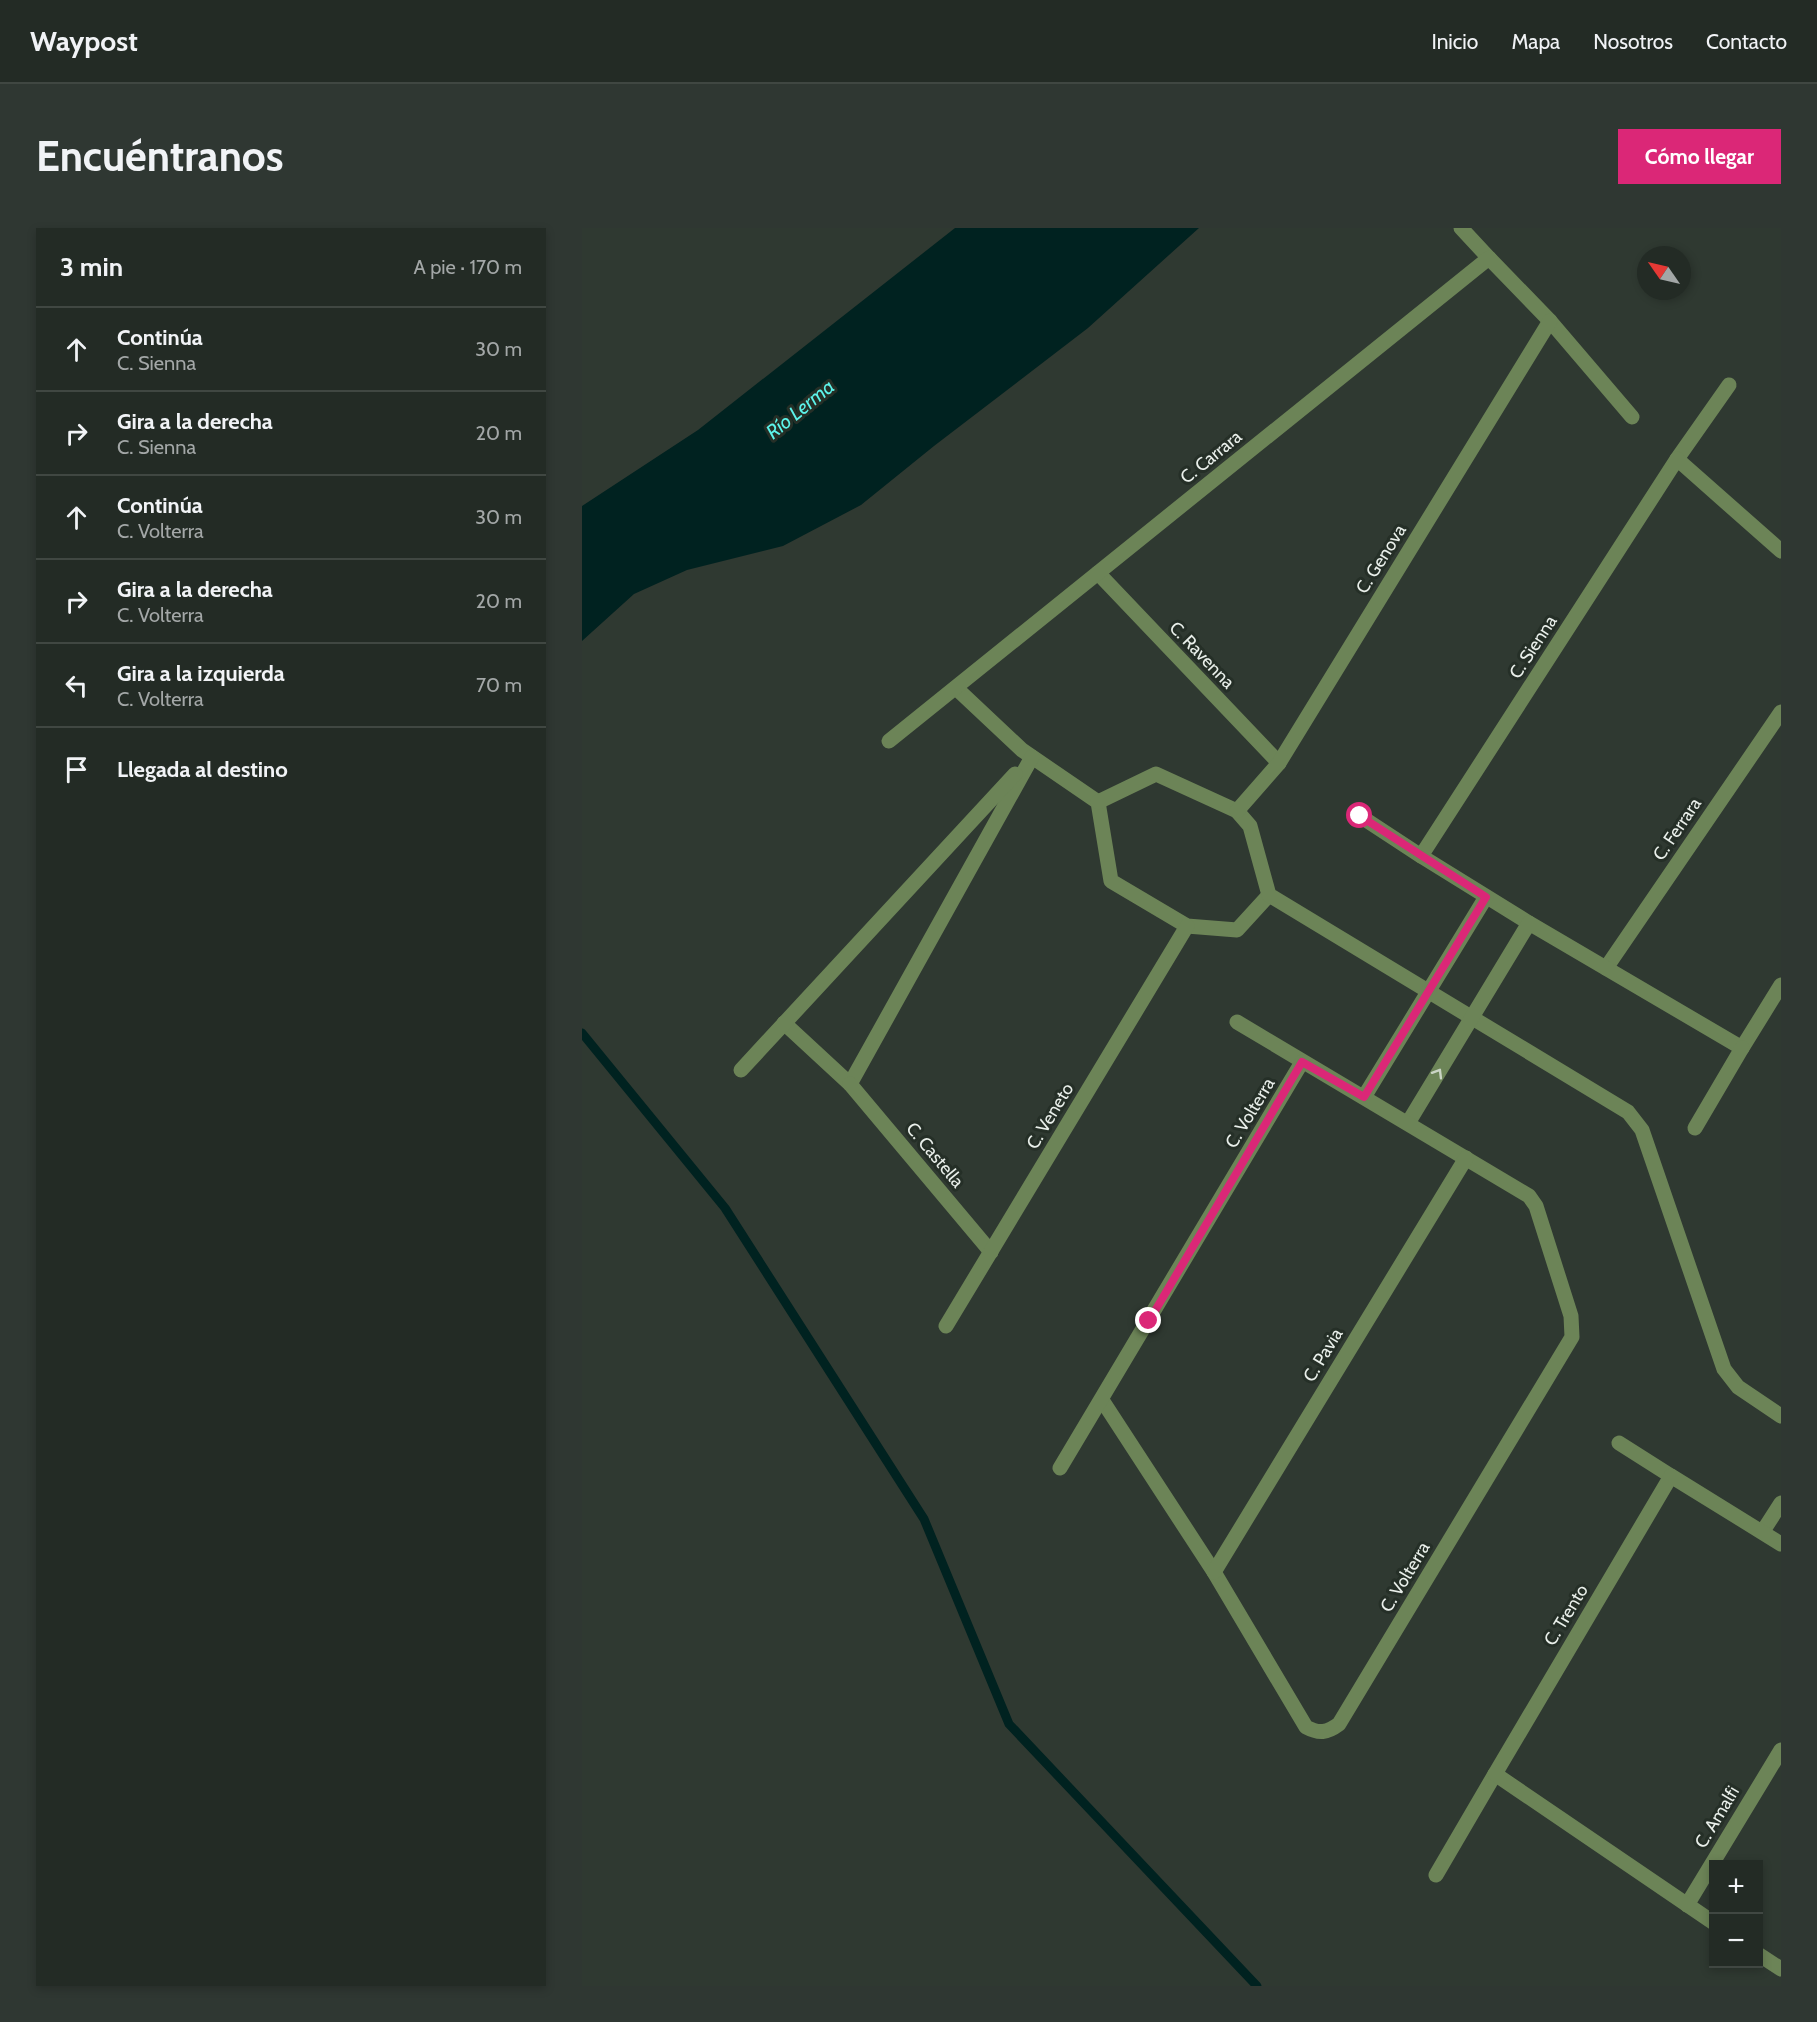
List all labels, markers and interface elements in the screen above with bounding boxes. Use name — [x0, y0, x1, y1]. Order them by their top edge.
text: Waypost — [30, 24, 138, 58]
text: Inicio — [1431, 29, 1478, 54]
text: Mapa — [1511, 29, 1560, 54]
text: Nosotros — [1593, 29, 1673, 54]
text: Contacto — [1706, 29, 1787, 54]
button: Cómo llegar — [1618, 129, 1781, 184]
text: Encuéntranos — [36, 130, 284, 182]
north arrow — [1637, 246, 1691, 300]
text: 3 min — [60, 251, 123, 283]
text: A pie · 170 m — [413, 255, 522, 279]
text: Continúa — [117, 324, 203, 351]
icon: ahead — [60, 333, 93, 366]
text: 30 m — [475, 337, 522, 361]
text: C. Sienna — [117, 351, 196, 375]
water label: Río Lerma — [761, 374, 839, 444]
text: Gira a la derecha — [117, 408, 273, 435]
icon: right — [60, 417, 93, 450]
text: 20 m — [476, 421, 522, 445]
street label: C. Carrara — [1176, 425, 1246, 488]
text: C. Sienna — [117, 435, 196, 459]
text: Continúa — [117, 492, 203, 519]
icon: ahead — [60, 501, 93, 534]
text: 30 m — [475, 505, 522, 529]
text: C. Volterra — [117, 519, 204, 543]
street label: C. Genova — [1351, 520, 1411, 598]
text: Gira a la derecha — [117, 576, 273, 603]
icon: right — [60, 585, 93, 618]
text: 20 m — [476, 589, 522, 613]
text: C. Volterra — [117, 603, 204, 627]
street label: C. Sienna — [1504, 611, 1562, 683]
street label: C. Ravenna — [1165, 617, 1240, 693]
text: Gira a la izquierda — [117, 660, 285, 687]
icon: left — [60, 669, 93, 702]
text: 70 m — [476, 673, 522, 697]
text: C. Volterra — [117, 687, 204, 711]
icon: arrive — [60, 753, 93, 786]
text: Llegada al destino — [117, 756, 288, 783]
street label: C. Ferrara — [1648, 793, 1706, 865]
route start — [1346, 802, 1372, 828]
one-way arrow — [1431, 1069, 1442, 1079]
street label: C. Volterra — [1220, 1074, 1280, 1152]
street label: C. Veneto — [1022, 1079, 1078, 1153]
street label: C. Castella — [901, 1118, 969, 1192]
route end — [1135, 1307, 1161, 1333]
street label: C. Pavia — [1298, 1324, 1348, 1386]
street label: C. Volterra — [1375, 1538, 1435, 1616]
street label: C. Trento — [1539, 1580, 1593, 1650]
street label: C. Amalfi — [1690, 1782, 1744, 1852]
map controls — [1709, 1860, 1763, 1968]
button: + — [1709, 1860, 1763, 1914]
button: − — [1709, 1914, 1763, 1968]

